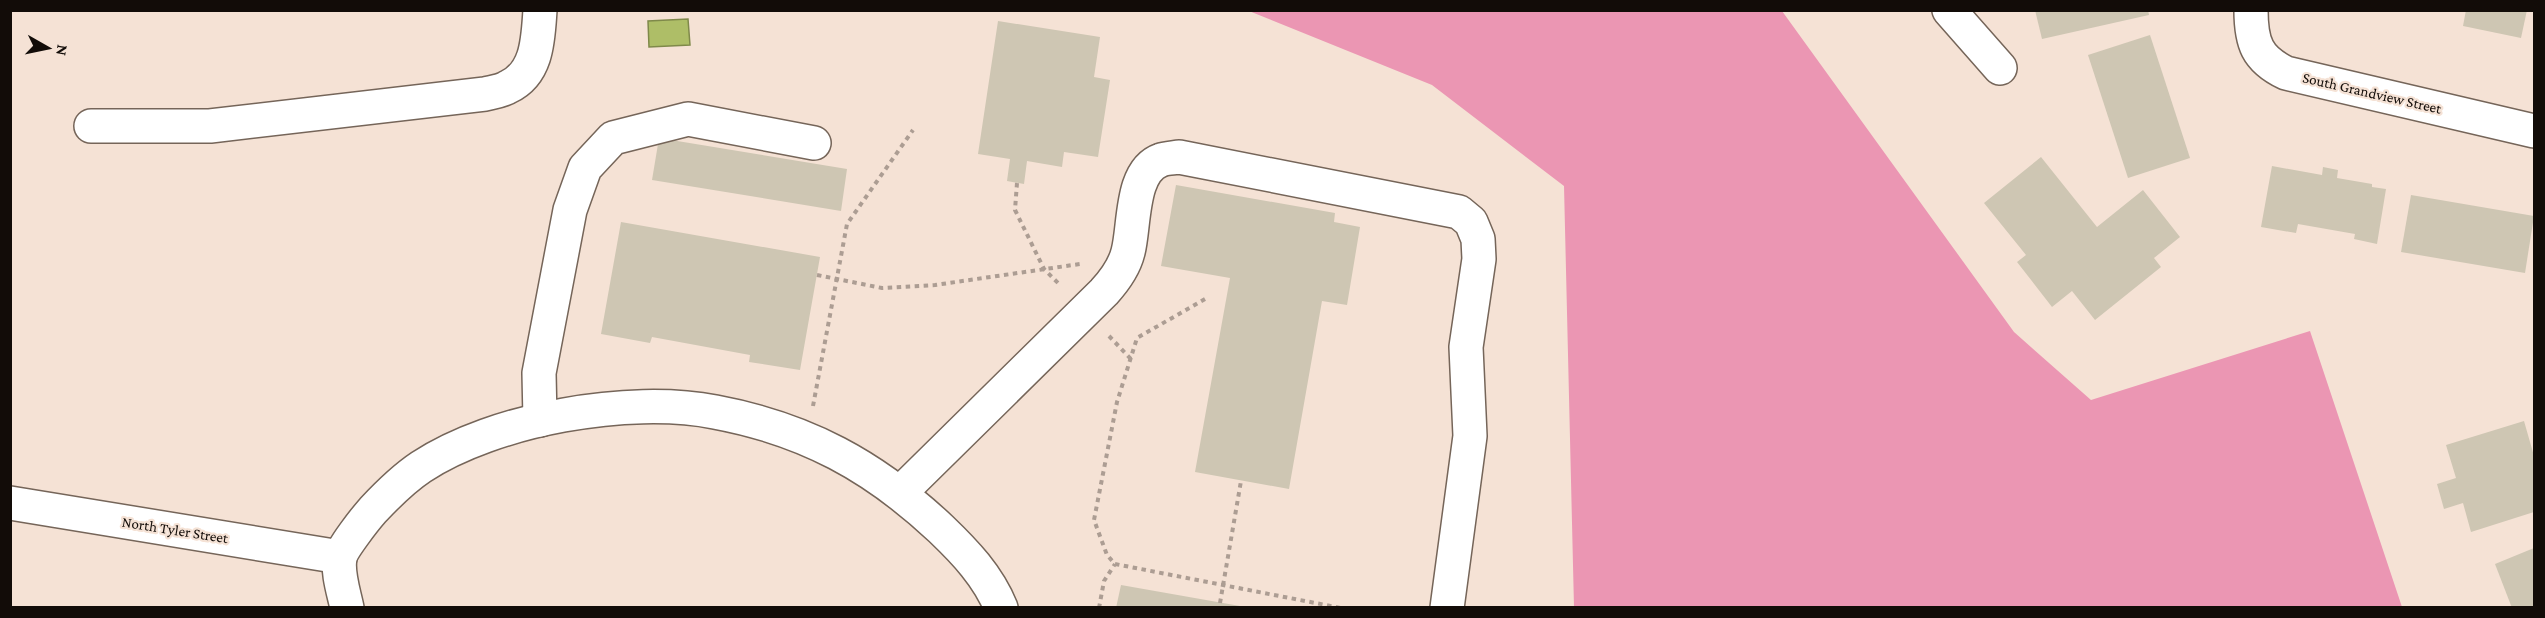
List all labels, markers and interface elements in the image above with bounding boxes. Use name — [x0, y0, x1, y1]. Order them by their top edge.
north arrow — [18, 18, 78, 78]
text: N — [53, 44, 72, 57]
street label: South Grandview Street — [2301, 69, 2444, 117]
street label: North Tyler Street — [121, 514, 230, 547]

